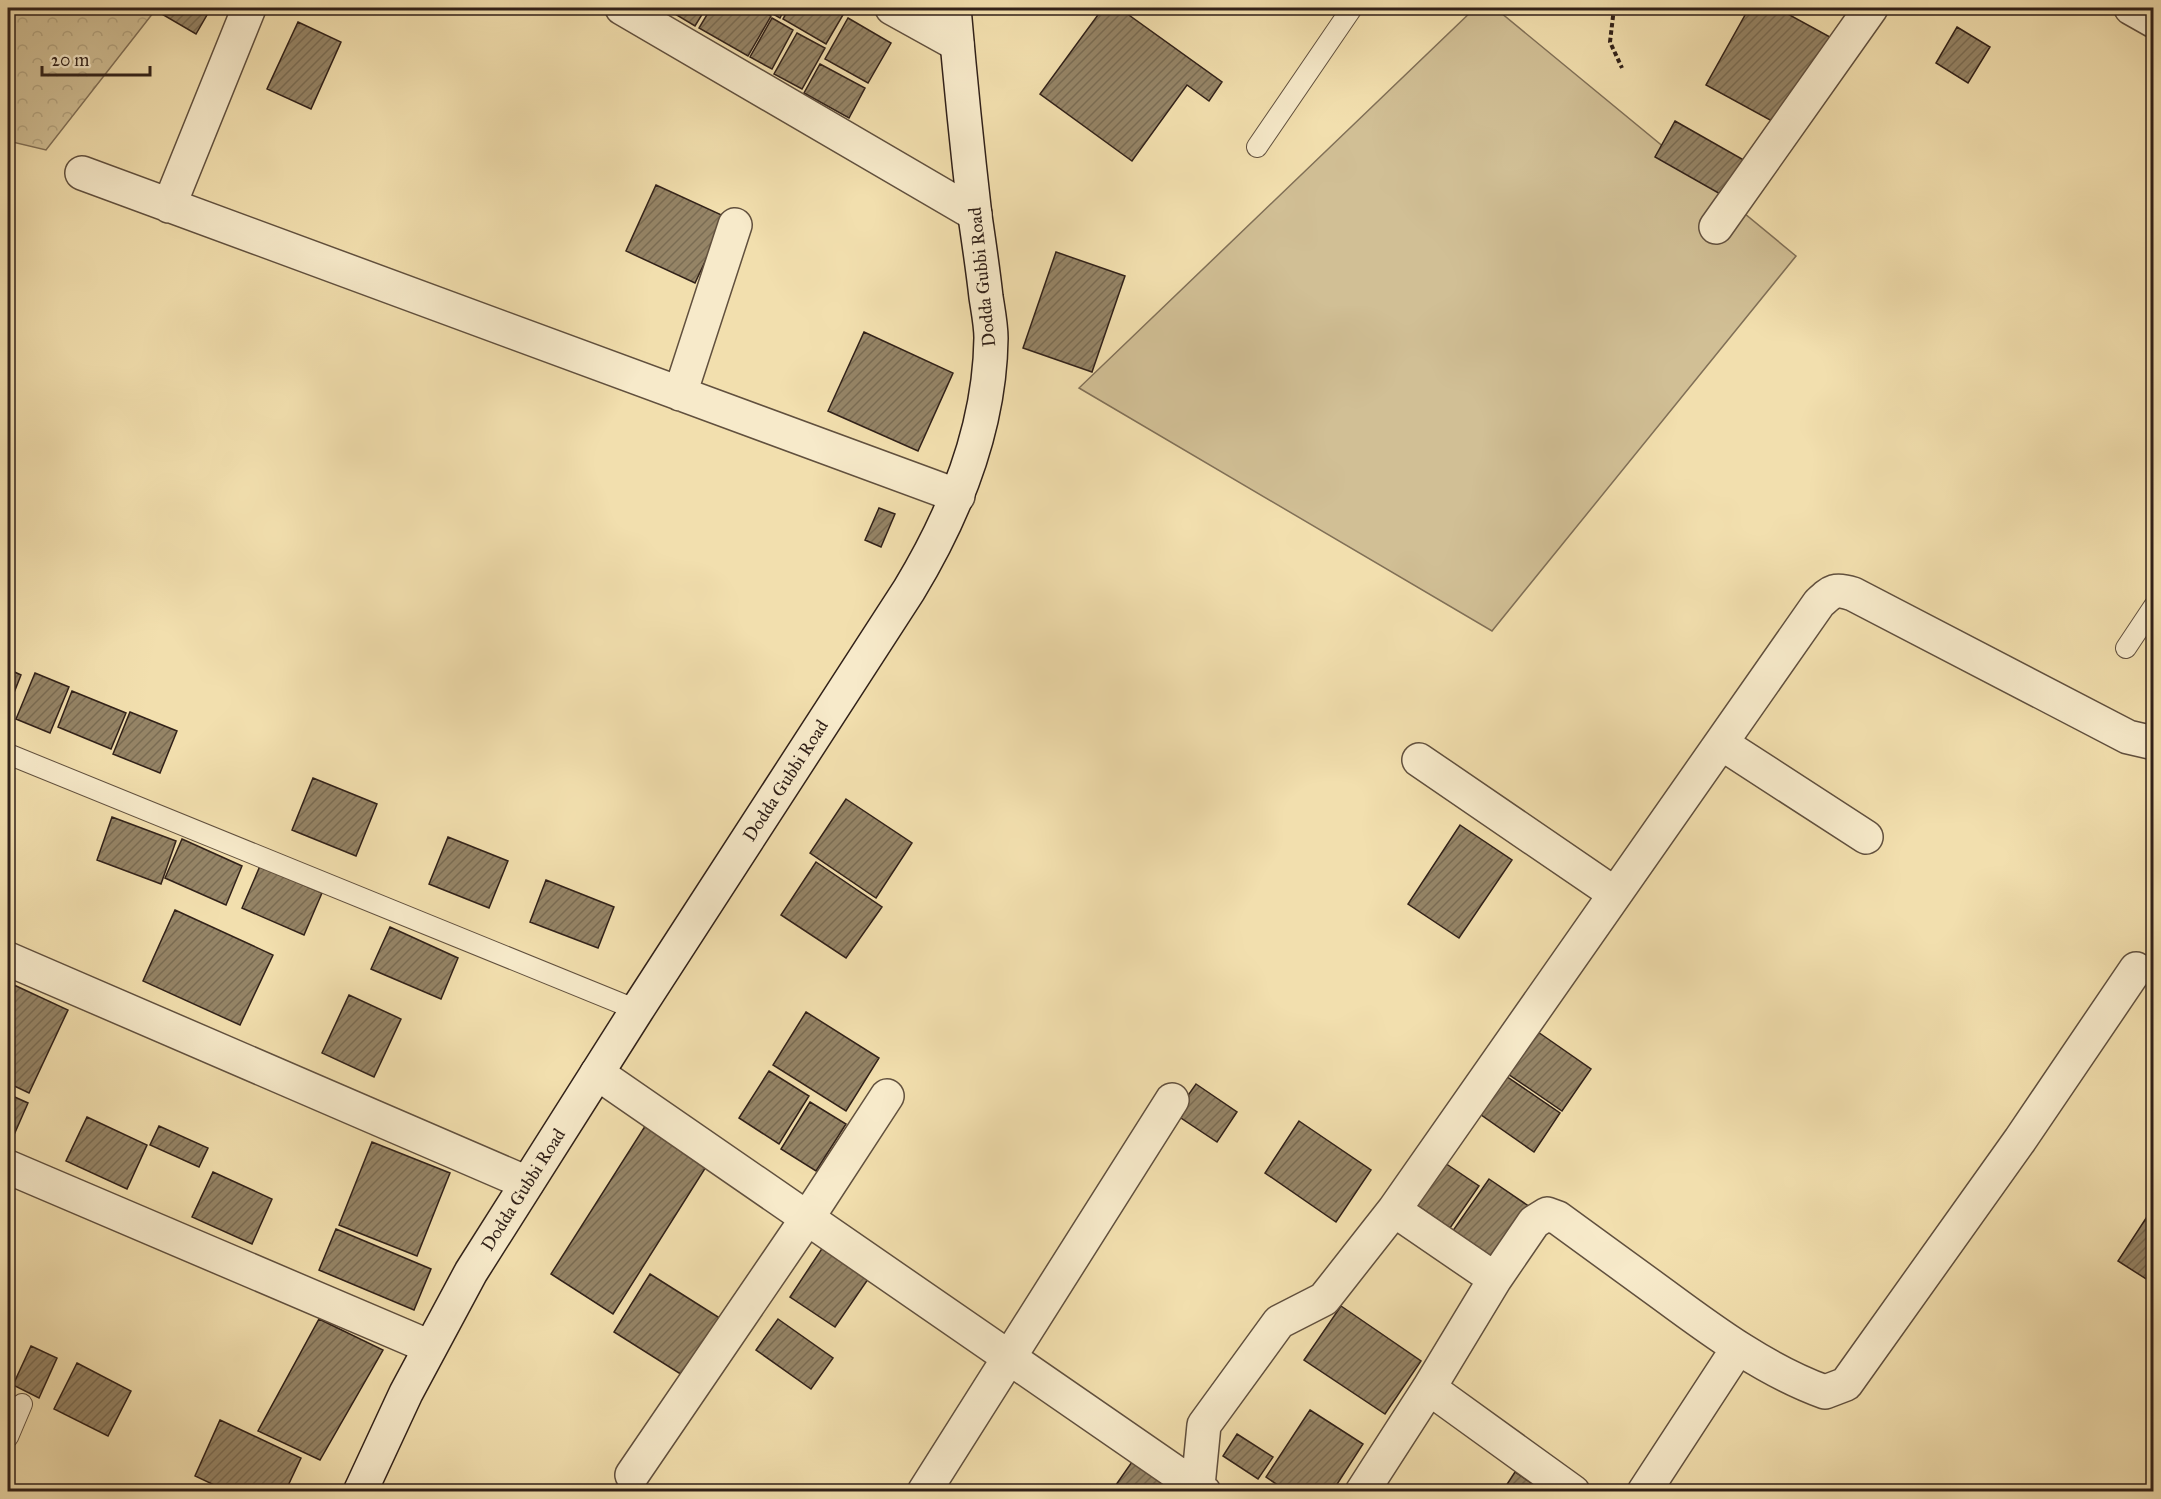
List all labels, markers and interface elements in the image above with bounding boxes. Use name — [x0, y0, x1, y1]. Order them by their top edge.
scale bar — [42, 39, 150, 77]
text: 20 m — [51, 49, 89, 71]
street label: Dodda Gubbi Road — [964, 206, 1000, 348]
street label: Dodda Gubbi Road — [738, 716, 833, 846]
street label: Dodda Gubbi Road — [476, 1124, 570, 1255]

